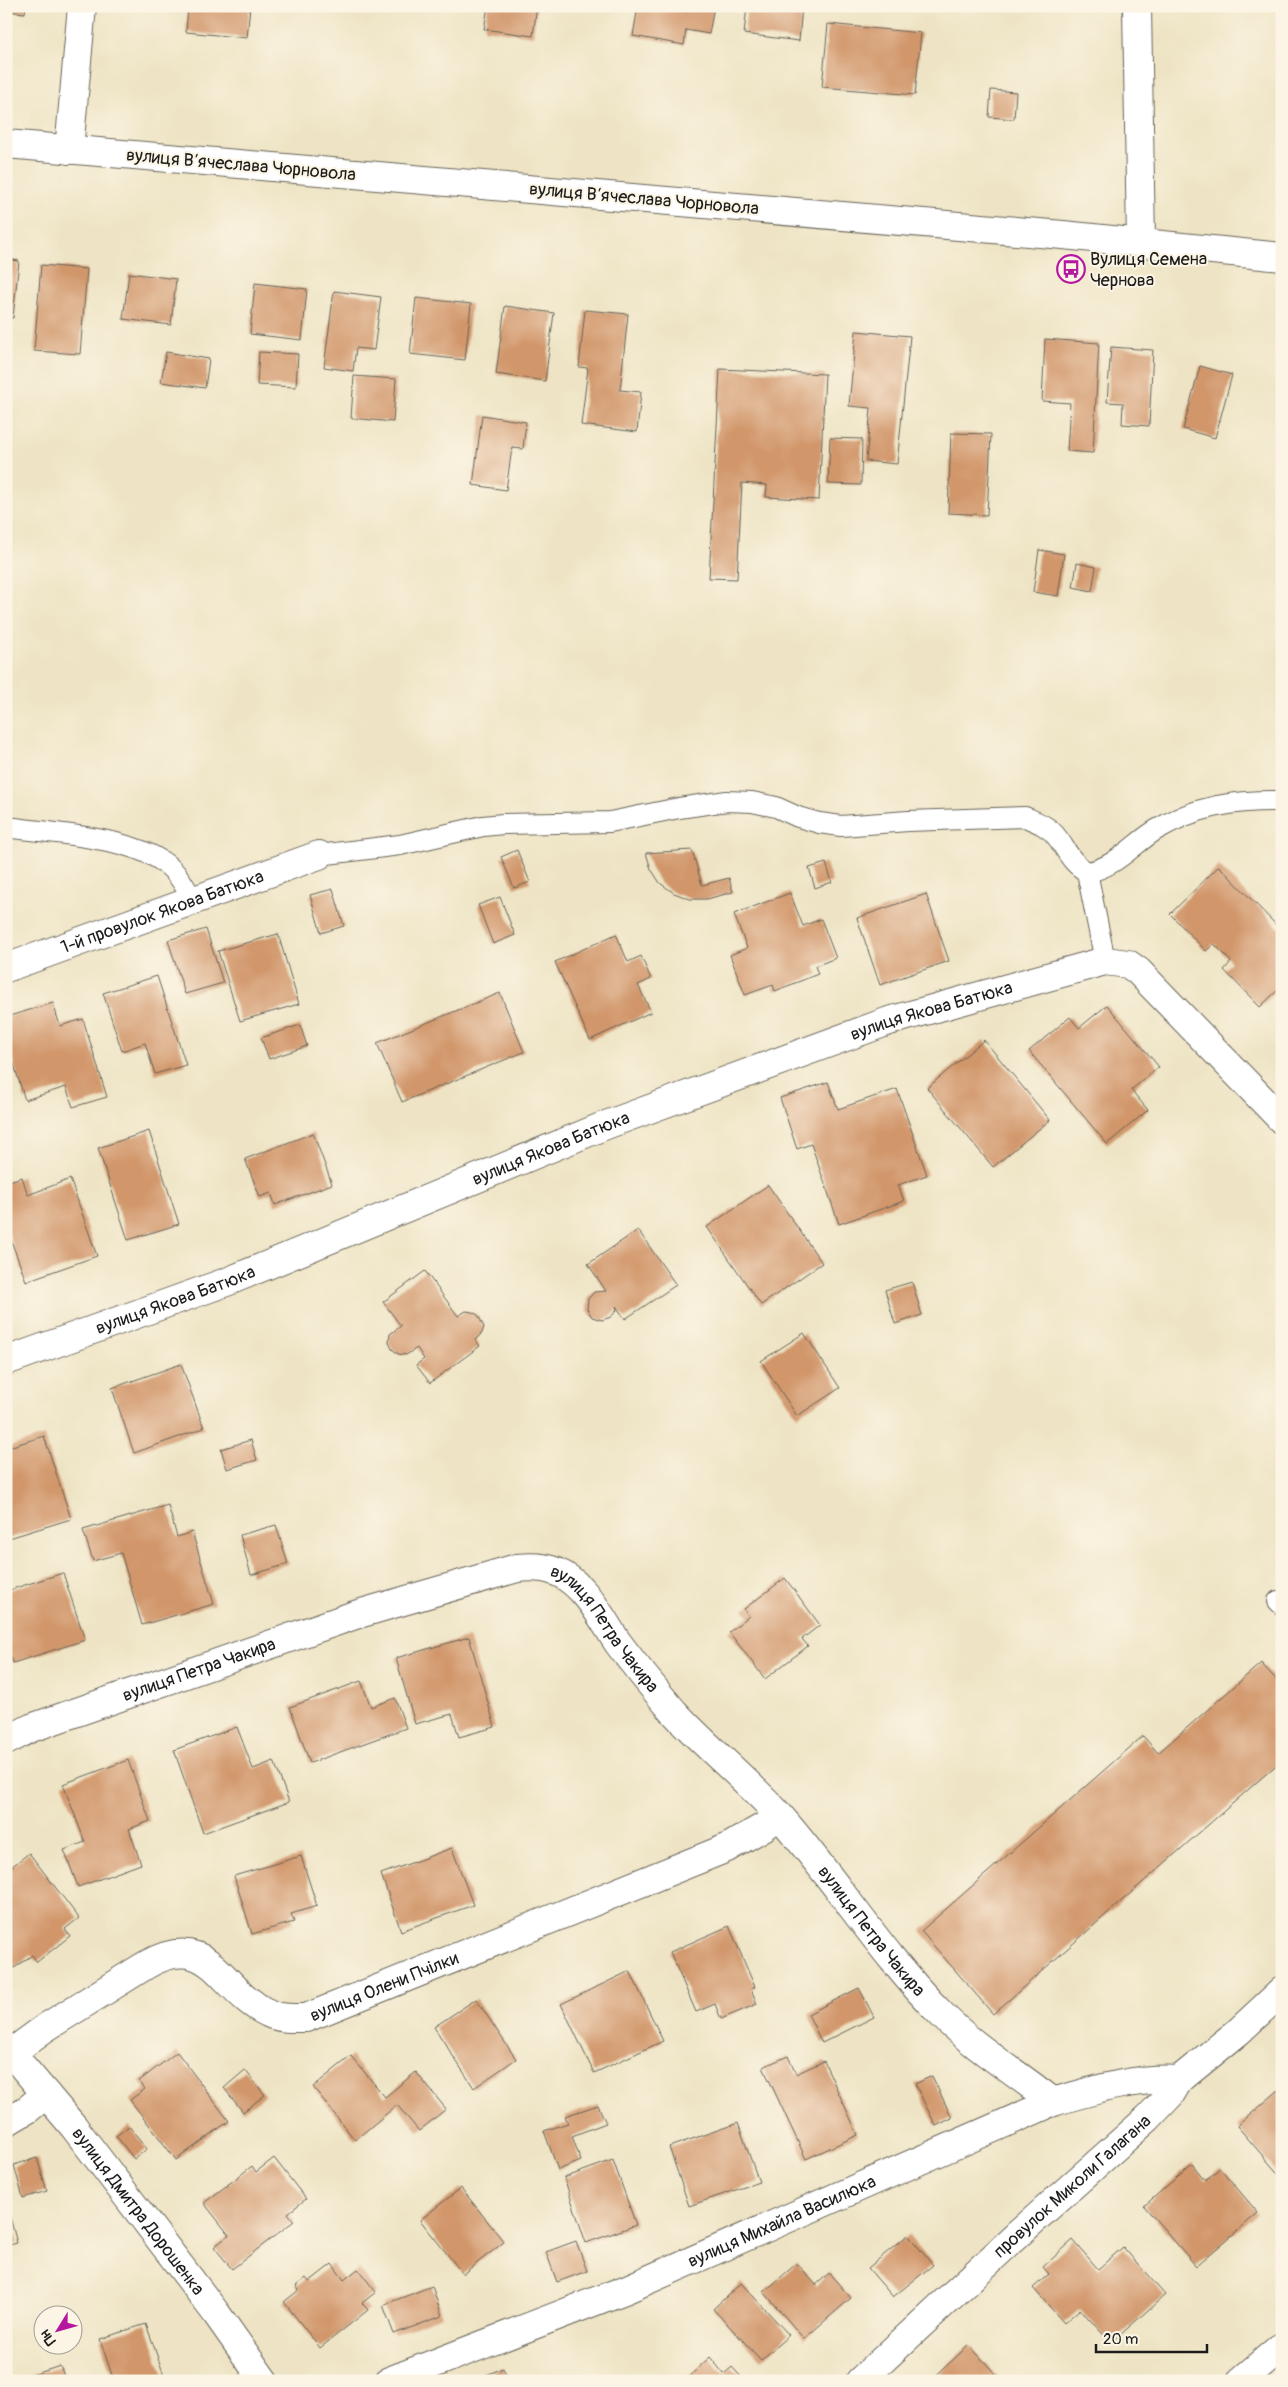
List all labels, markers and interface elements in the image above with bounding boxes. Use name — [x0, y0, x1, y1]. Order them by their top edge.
street label: вулиця Вʼячеслава Чорновола — [125, 143, 357, 187]
street label: вулиця Вʼячеслава Чорновола — [528, 177, 760, 221]
place label: Вулиця Семена Чернова — [1090, 248, 1207, 292]
bus stop icon: Вулиця Семена Чернова — [1056, 254, 1086, 284]
street label: 1-й провулок Якова Батюка — [58, 864, 267, 959]
street label: вулиця Якова Батюка — [847, 976, 1015, 1046]
street label: вулиця Якова Батюка — [469, 1106, 633, 1191]
street label: вулиця Якова Батюка — [92, 1260, 259, 1339]
street label: вулиця Петра Чакира — [547, 1559, 664, 1697]
street label: вулиця Петра Чакира — [119, 1632, 279, 1707]
street label: вулиця Петра Чакира — [813, 1861, 930, 2001]
street label: вулиця Олени Пчілки — [306, 1946, 462, 2027]
street label: провулок Миколи Галагана — [988, 2109, 1156, 2263]
street label: вулиця Дмитра Дорошенка — [67, 2123, 210, 2300]
street label: вулиця Михайла Василюка — [684, 2170, 879, 2273]
north arrow — [32, 2304, 82, 2354]
scale bar — [1096, 2322, 1207, 2354]
text: Пн — [37, 2326, 59, 2349]
text: 20 m — [1103, 2330, 1138, 2349]

